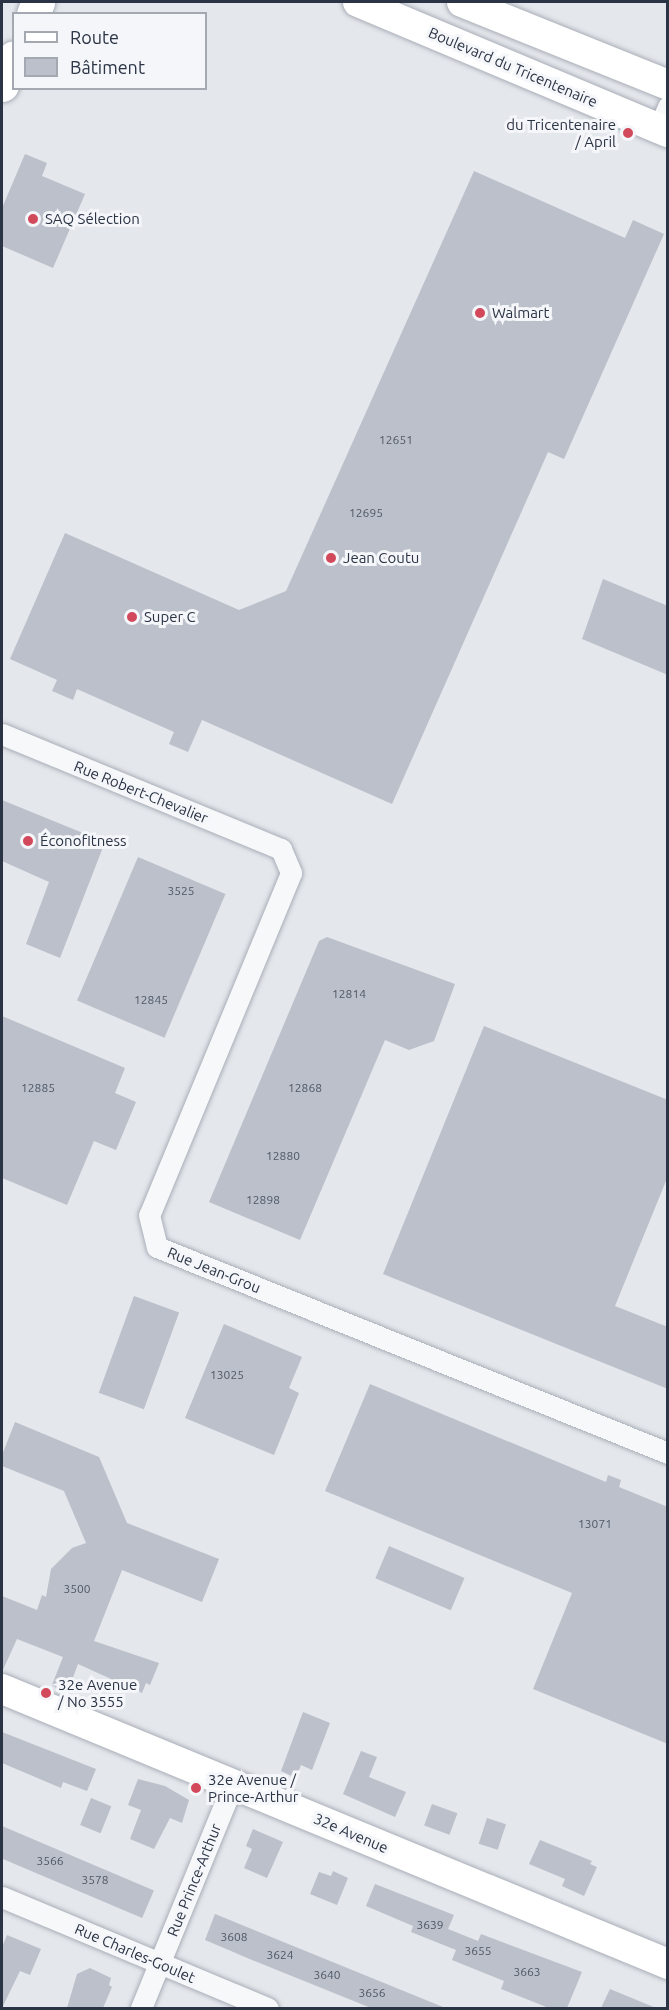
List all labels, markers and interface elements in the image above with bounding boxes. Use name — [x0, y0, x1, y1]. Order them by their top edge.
legend — [12, 12, 207, 90]
street label: Boulevard du Tricentenaire — [426, 23, 600, 111]
text: Route — [70, 27, 119, 47]
text: Bâtiment — [70, 57, 145, 77]
place label: du Tricentenaire / April — [506, 115, 616, 150]
marker: du Tricentenaire / April — [621, 126, 635, 140]
place label: SAQ Sélection — [45, 210, 140, 228]
marker: SAQ Sélection — [26, 212, 40, 226]
place label: Walmart — [492, 304, 549, 322]
marker: Walmart — [473, 306, 487, 320]
house number: 12651 — [379, 433, 413, 447]
house number: 12695 — [349, 506, 383, 520]
place label: Jean Coutu — [343, 549, 419, 567]
marker: Jean Coutu — [324, 551, 338, 565]
place label: Super C — [144, 608, 196, 626]
marker: Super C — [125, 610, 139, 624]
street label: Rue Robert-Chevalier — [71, 757, 211, 827]
place label: Éconofitness — [40, 832, 127, 850]
marker: Éconofitness — [21, 834, 35, 848]
house number: 3525 — [167, 884, 195, 898]
house number: 12814 — [332, 987, 366, 1001]
house number: 12845 — [134, 993, 168, 1007]
house number: 12885 — [21, 1081, 55, 1095]
house number: 12868 — [288, 1081, 322, 1095]
house number: 12880 — [266, 1149, 300, 1163]
house number: 12898 — [246, 1193, 280, 1207]
street label: Rue Jean-Grou — [165, 1243, 263, 1297]
house number: 13025 — [210, 1368, 244, 1382]
house number: 13071 — [578, 1517, 612, 1531]
house number: 3500 — [63, 1582, 91, 1596]
place label: 32e Avenue / No 3555 — [58, 1675, 137, 1710]
marker: 32e Avenue / No 3555 — [39, 1686, 53, 1700]
place label: 32e Avenue / Prince-Arthur — [208, 1770, 299, 1805]
marker: 32e Avenue / Prince-Arthur — [189, 1781, 203, 1795]
street label: 32e Avenue — [311, 1809, 391, 1857]
street label: Rue Prince-Arthur — [163, 1821, 225, 1939]
house number: 3566 — [36, 1854, 64, 1868]
house number: 3578 — [81, 1873, 109, 1887]
house number: 3639 — [416, 1918, 444, 1932]
street label: Rue Charles-Goulet — [72, 1919, 198, 1987]
house number: 3608 — [220, 1930, 248, 1944]
house number: 3655 — [464, 1944, 492, 1958]
house number: 3624 — [266, 1948, 294, 1962]
house number: 3663 — [513, 1965, 541, 1979]
house number: 3640 — [313, 1968, 341, 1982]
house number: 3656 — [358, 1986, 386, 2000]

